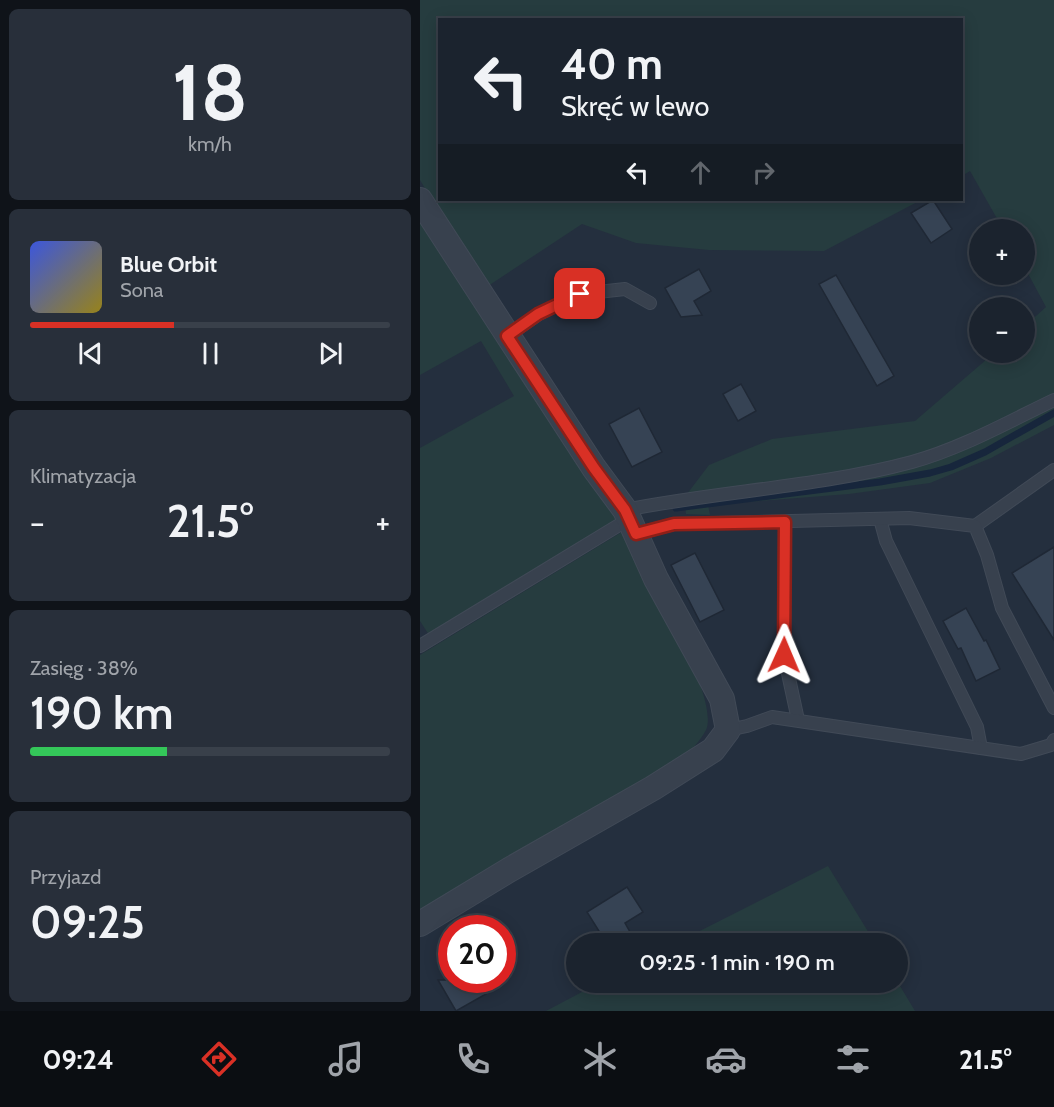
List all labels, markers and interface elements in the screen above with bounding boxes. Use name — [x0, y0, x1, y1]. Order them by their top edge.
text: 40 m — [561, 38, 663, 90]
icon: left — [462, 42, 540, 120]
text: 18 — [172, 45, 248, 140]
text: Skręć w lewo — [561, 90, 709, 123]
text: km/h — [188, 132, 232, 156]
icon: left — [621, 156, 654, 189]
icon: ahead — [684, 156, 717, 189]
icon: right — [747, 156, 780, 189]
map controls — [969, 219, 1035, 363]
button: + — [969, 219, 1035, 285]
text: Blue Orbit — [120, 251, 217, 278]
pin — [554, 268, 605, 319]
icon: arrive — [563, 277, 596, 310]
text: Sona — [120, 278, 163, 302]
button: − — [969, 297, 1035, 363]
icon: previous — [74, 337, 107, 370]
icon: pause — [194, 337, 227, 370]
icon: next — [314, 337, 347, 370]
text: Klimatyzacja — [30, 464, 136, 488]
text: 21.5° — [167, 494, 253, 548]
text: − — [30, 502, 45, 542]
text: + — [375, 502, 390, 542]
position arrow — [752, 623, 816, 687]
text: Zasięg · 38% — [30, 656, 138, 680]
text: 190 km — [30, 686, 174, 740]
text: Przyjazd — [30, 865, 101, 889]
text: 09:25 — [30, 895, 145, 949]
speed limit sign: 20 — [438, 915, 516, 993]
text: 09:25 · 1 min · 190 m — [639, 949, 835, 976]
icon: directions — [198, 1038, 240, 1080]
icon: music — [325, 1038, 367, 1080]
icon: phone — [452, 1038, 494, 1080]
icon: climate — [579, 1038, 621, 1080]
icon: car — [705, 1038, 747, 1080]
icon: filters — [832, 1038, 874, 1080]
text: 09:24 — [42, 1043, 114, 1076]
text: 21.5° — [959, 1043, 1012, 1076]

